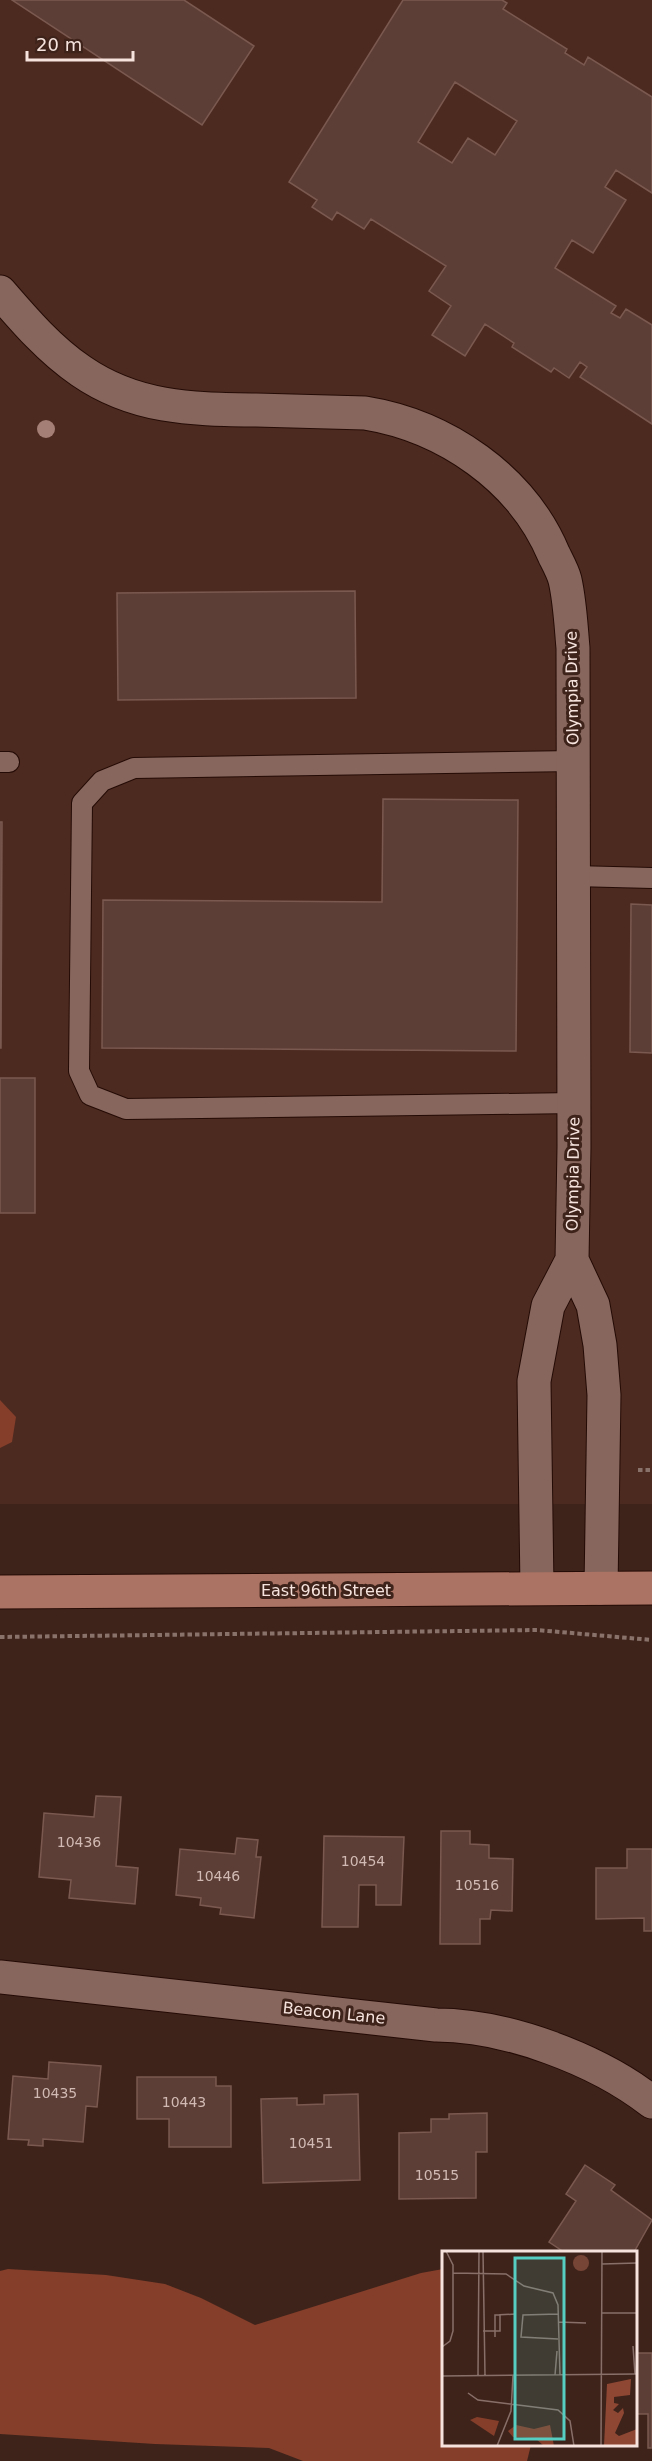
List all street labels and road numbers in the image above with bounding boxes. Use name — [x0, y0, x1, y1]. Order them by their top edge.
street label: Olympia Drive — [562, 631, 582, 745]
street label: Olympia Drive — [563, 1117, 583, 1231]
street label: East 96th Street — [261, 1581, 391, 1600]
street label: Beacon Lane — [282, 1998, 386, 2028]

